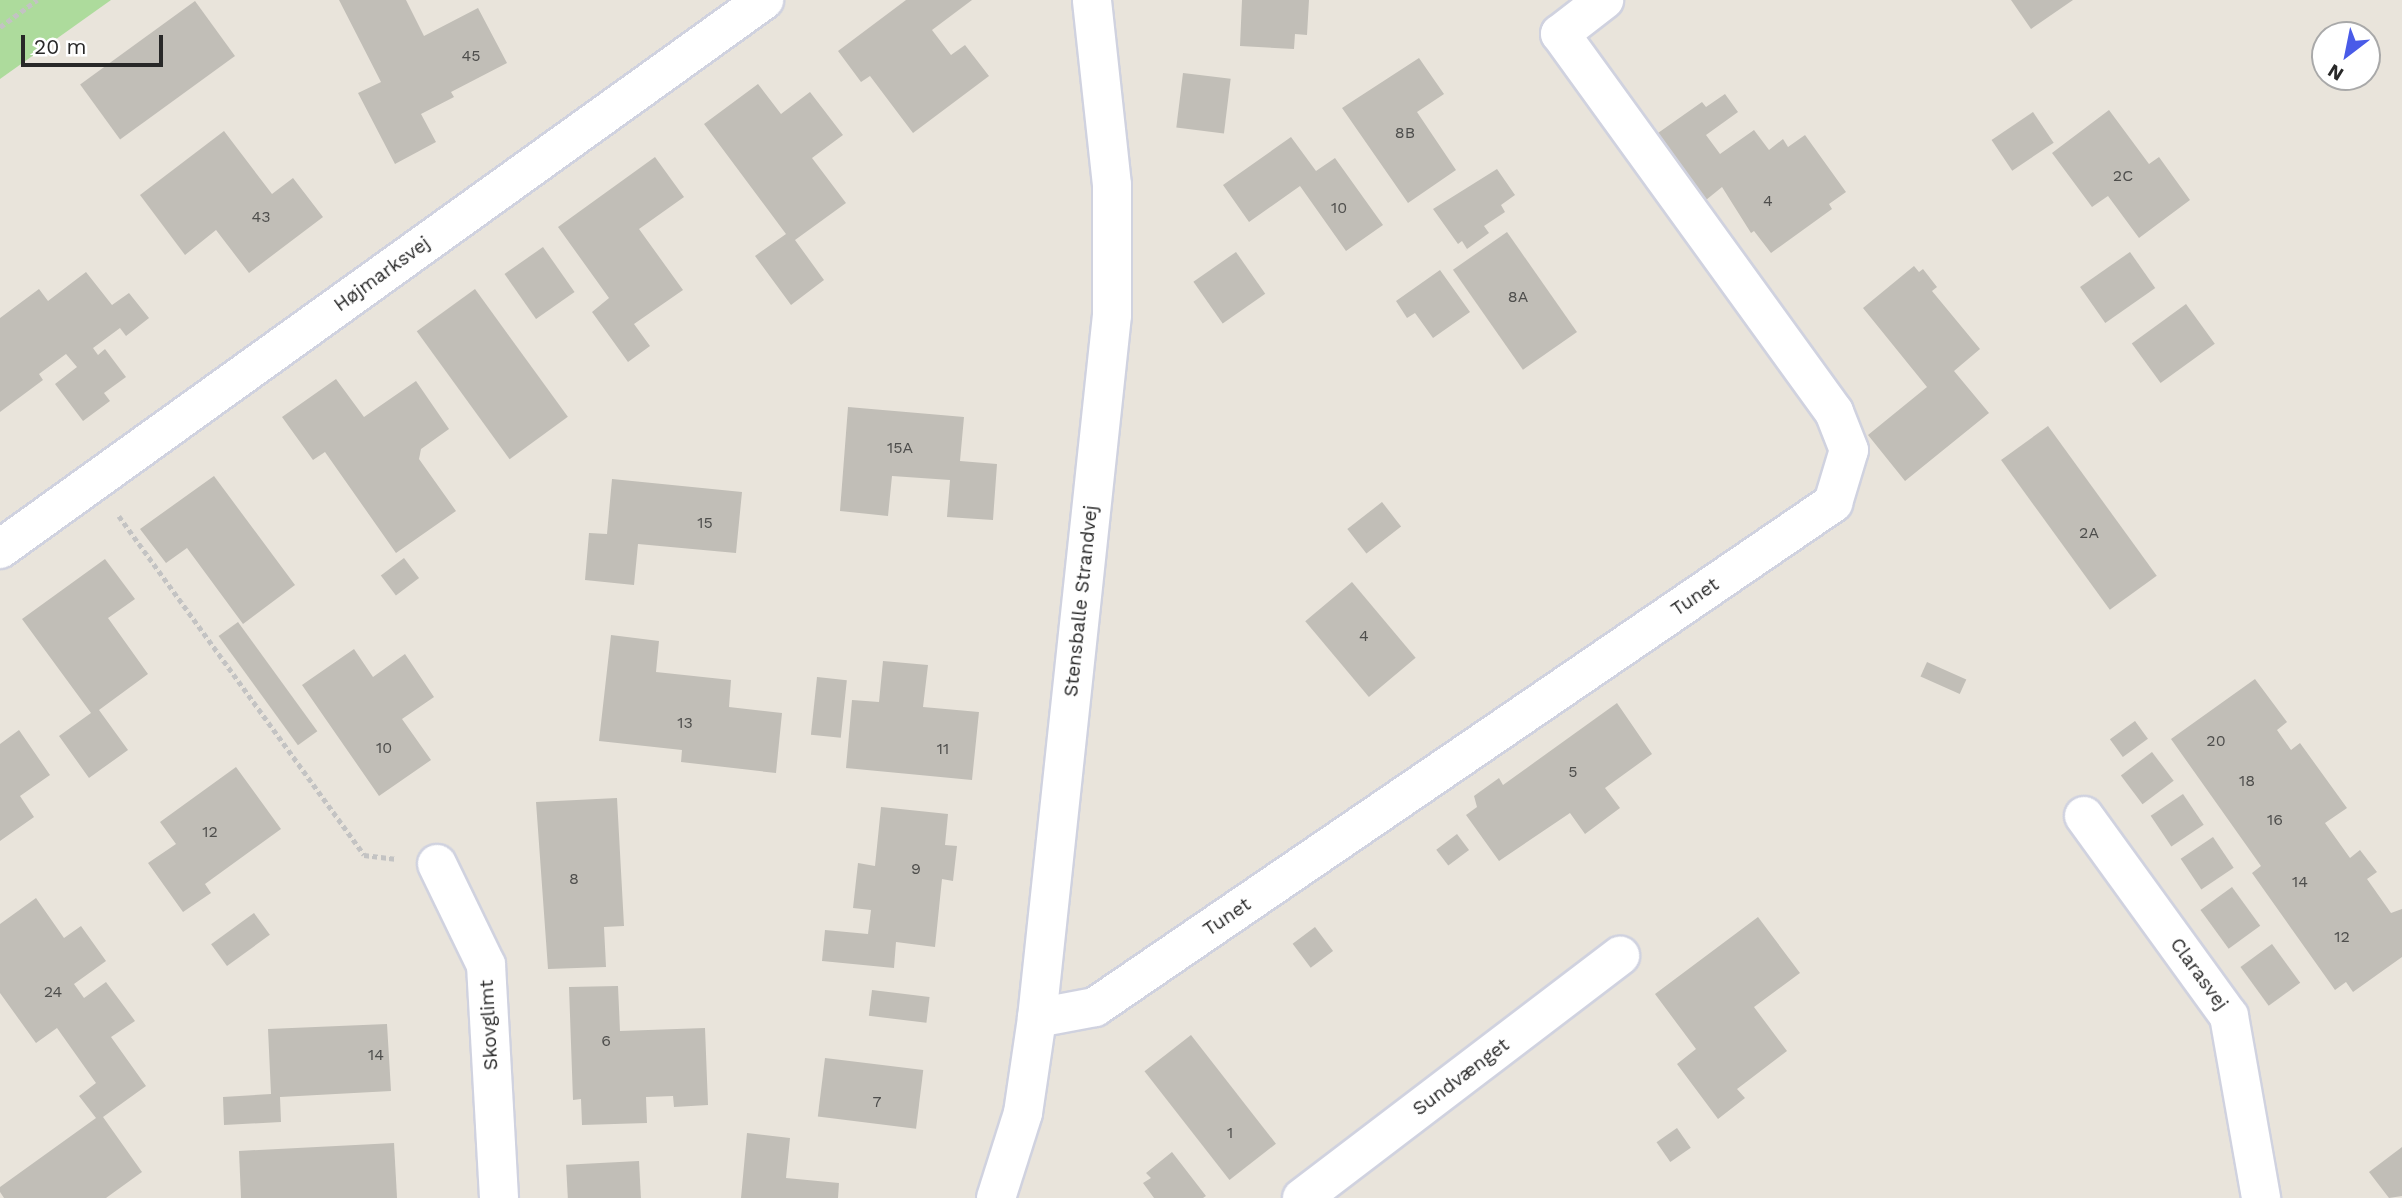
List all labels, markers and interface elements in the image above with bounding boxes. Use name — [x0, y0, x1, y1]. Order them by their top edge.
scale bar — [24, 21, 166, 65]
north arrow — [2311, 21, 2381, 91]
text: 20 m — [34, 34, 86, 59]
house number: 45 — [461, 46, 481, 66]
text: N — [2324, 59, 2348, 86]
house number: 8B — [1395, 123, 1415, 143]
house number: 2C — [2113, 166, 2133, 186]
house number: 4 — [1763, 191, 1773, 211]
house number: 10 — [1331, 198, 1347, 218]
house number: 43 — [251, 207, 271, 227]
street label: Højmarksvej — [330, 232, 434, 316]
house number: 8A — [1508, 287, 1528, 307]
house number: 15A — [887, 438, 913, 458]
street label: Stensballe Strandvej — [1060, 504, 1102, 698]
house number: 15 — [697, 513, 713, 533]
house number: 2A — [2079, 523, 2099, 543]
street label: Tunet — [1667, 573, 1723, 621]
house number: 4 — [1359, 626, 1369, 646]
house number: 13 — [677, 713, 693, 733]
house number: 20 — [2206, 731, 2226, 751]
house number: 10 — [376, 738, 392, 758]
house number: 11 — [937, 739, 949, 759]
house number: 5 — [1568, 762, 1578, 782]
house number: 18 — [2239, 771, 2255, 791]
house number: 16 — [2267, 810, 2283, 830]
house number: 12 — [202, 822, 218, 842]
house number: 9 — [911, 859, 921, 879]
house number: 8 — [569, 869, 579, 889]
house number: 14 — [2292, 872, 2308, 892]
street label: Tunet — [1199, 893, 1255, 941]
house number: 12 — [2334, 927, 2350, 947]
street label: Clarasvej — [2165, 934, 2233, 1014]
street label: Skovglimt — [475, 979, 503, 1071]
house number: 24 — [44, 982, 62, 1002]
house number: 6 — [601, 1031, 611, 1051]
street label: Sundvænget — [1408, 1033, 1514, 1121]
house number: 14 — [368, 1045, 384, 1065]
house number: 7 — [873, 1092, 881, 1112]
house number: 1 — [1227, 1123, 1233, 1143]

